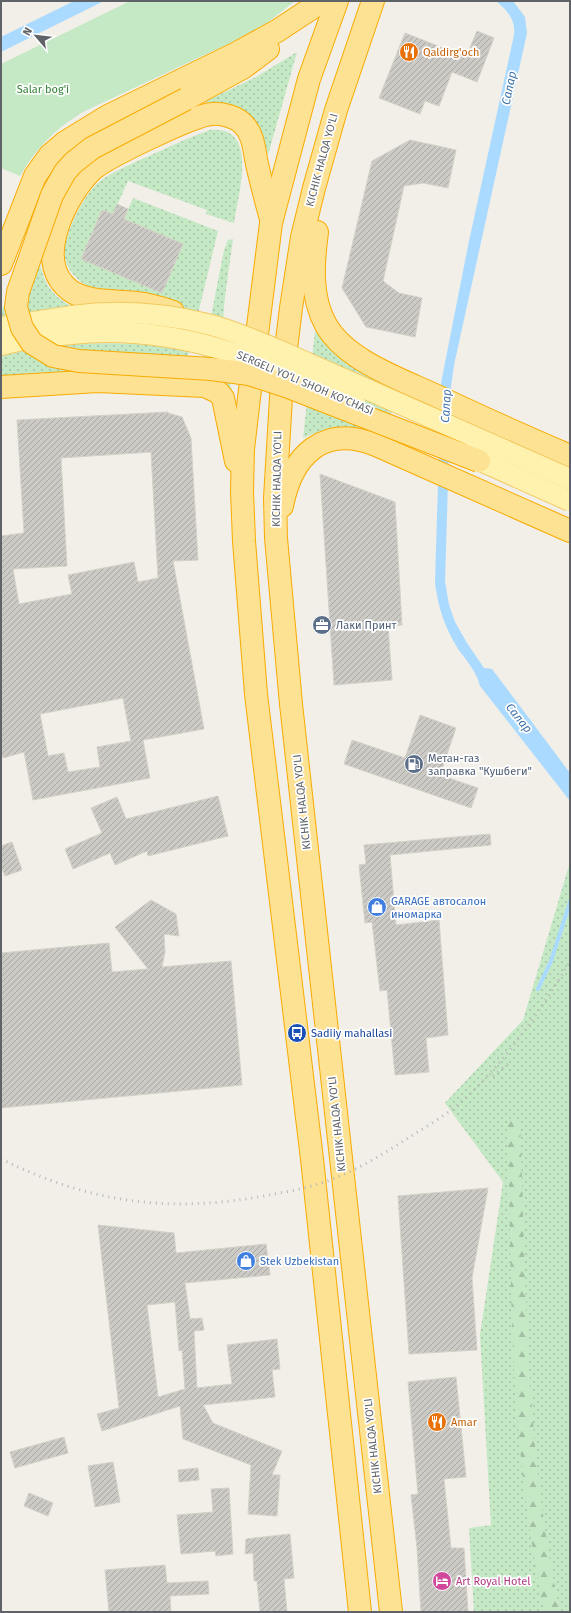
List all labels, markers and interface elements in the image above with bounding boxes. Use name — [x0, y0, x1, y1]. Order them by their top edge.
north arrow — [16, 16, 56, 56]
text: N — [20, 25, 35, 38]
restaurant icon: Qaldirg'och — [398, 41, 420, 63]
place label: Qaldirg'och — [423, 46, 479, 59]
water label: Салар — [499, 70, 519, 106]
park label: Salar bog'i — [17, 83, 69, 96]
street label: KICHIK HALQA YO'LI — [303, 112, 341, 208]
street label: SERGELI YO‘LI SHOH KO‘CHASI — [235, 348, 375, 418]
water label: Салар — [438, 389, 454, 423]
street label: KICHIK HALQA YO'LI — [270, 431, 284, 527]
office icon: Лаки Принт — [311, 614, 333, 636]
place label: Лаки Принт — [336, 619, 397, 632]
water label: Салар — [503, 700, 535, 736]
place label: Метан-газ заправка "Кушбеги" — [428, 752, 532, 778]
fuel station icon: Метан-газ заправка "Кушбеги" — [403, 753, 425, 775]
street label: KICHIK HALQA YO'LI — [291, 754, 313, 850]
place label: GARAGE автосалон иномарка — [391, 895, 486, 921]
shop icon: GARAGE автосалон иномарка — [366, 896, 388, 918]
bus stop icon: Sadiiy mahallasi — [286, 1022, 308, 1044]
place label: Sadiiy mahallasi — [311, 1027, 392, 1040]
street label: KICHIK HALQA YO'LI — [326, 1076, 348, 1172]
shop icon: Stek Uzbekistan — [235, 1250, 257, 1272]
place label: Stek Uzbekistan — [260, 1255, 339, 1268]
street label: KICHIK HALQA YO'LI — [362, 1398, 384, 1494]
restaurant icon: Amar — [426, 1411, 448, 1433]
place label: Amar — [451, 1416, 478, 1429]
hotel icon: Art Royal Hotel — [431, 1570, 453, 1592]
place label: Art Royal Hotel — [456, 1575, 530, 1588]

